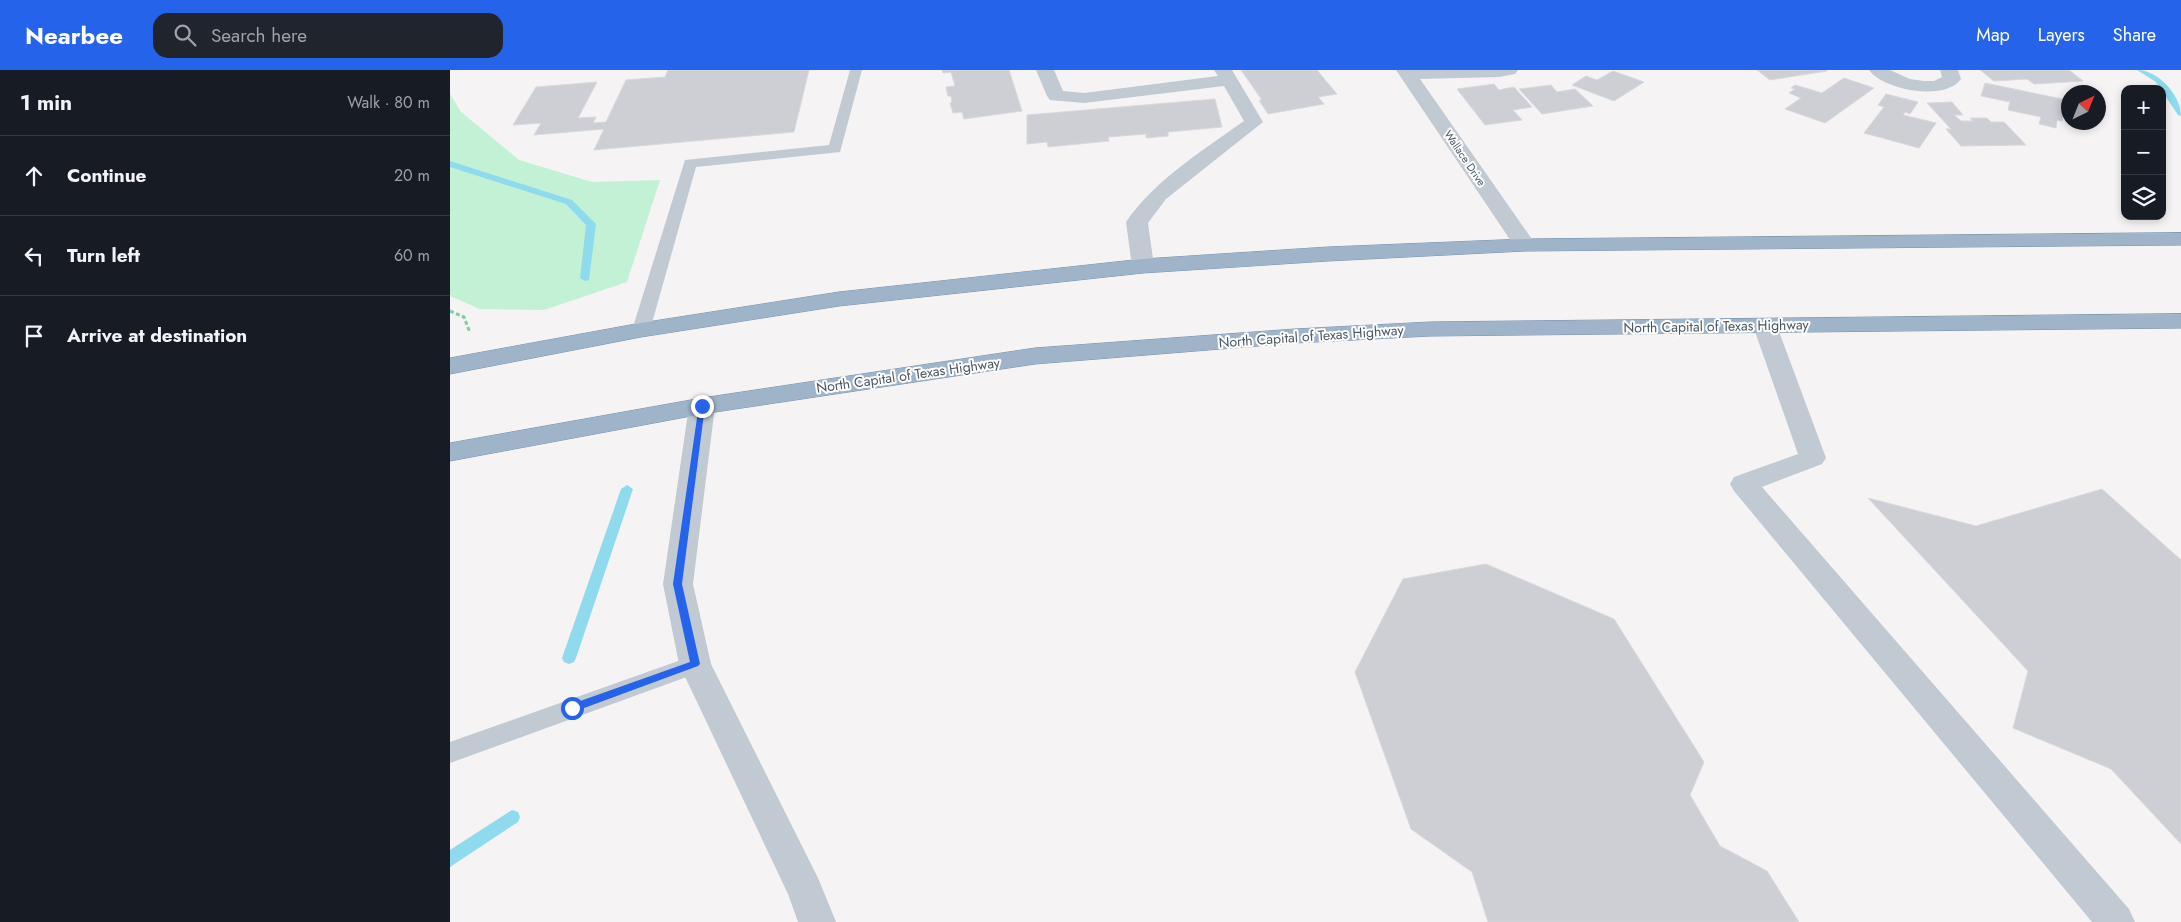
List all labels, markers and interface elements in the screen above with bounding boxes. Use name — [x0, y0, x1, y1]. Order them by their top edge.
search box — [153, 13, 503, 58]
text: Nearbee — [25, 18, 123, 53]
icon: search — [171, 21, 199, 49]
text: Search here — [211, 22, 307, 49]
text: Map — [1976, 22, 2010, 48]
text: Layers — [2038, 22, 2085, 48]
text: Share — [2113, 22, 2156, 48]
north arrow — [2061, 85, 2106, 130]
map controls — [2121, 85, 2166, 220]
button: + — [2121, 85, 2166, 130]
text: 1 min — [20, 88, 72, 118]
text: Walk · 80 m — [347, 91, 430, 114]
street label: Wallace Drive — [1440, 127, 1490, 189]
button: − — [2121, 130, 2166, 175]
icon: ahead — [20, 162, 48, 190]
text: Continue — [67, 162, 146, 189]
text: 20 m — [394, 164, 430, 187]
button: layers — [2121, 175, 2166, 220]
icon: left — [20, 242, 48, 270]
text: Turn left — [67, 242, 140, 269]
text: 60 m — [394, 244, 430, 267]
street label: North Capital of Texas Highway — [1623, 314, 1810, 338]
street label: North Capital of Texas Highway — [1218, 320, 1405, 352]
icon: arrive — [20, 322, 48, 350]
text: Arrive at destination — [67, 322, 247, 349]
street label: North Capital of Texas Highway — [815, 352, 1002, 398]
route end — [691, 395, 714, 418]
route start — [561, 697, 584, 720]

